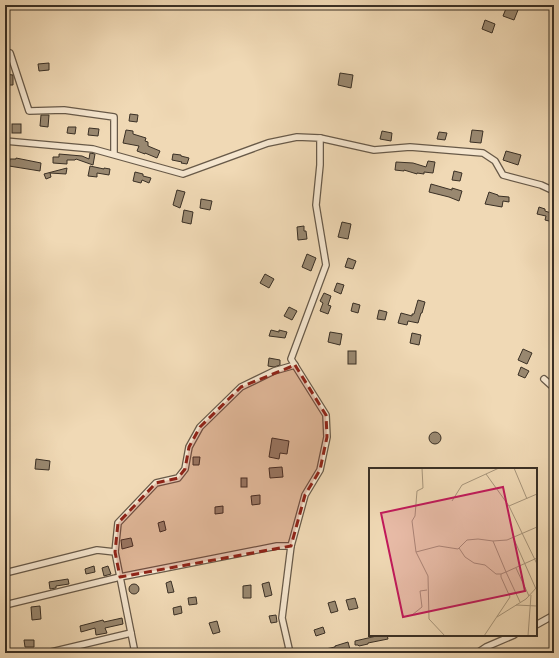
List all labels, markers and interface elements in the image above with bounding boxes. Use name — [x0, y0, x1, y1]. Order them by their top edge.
inset map — [369, 468, 537, 636]

